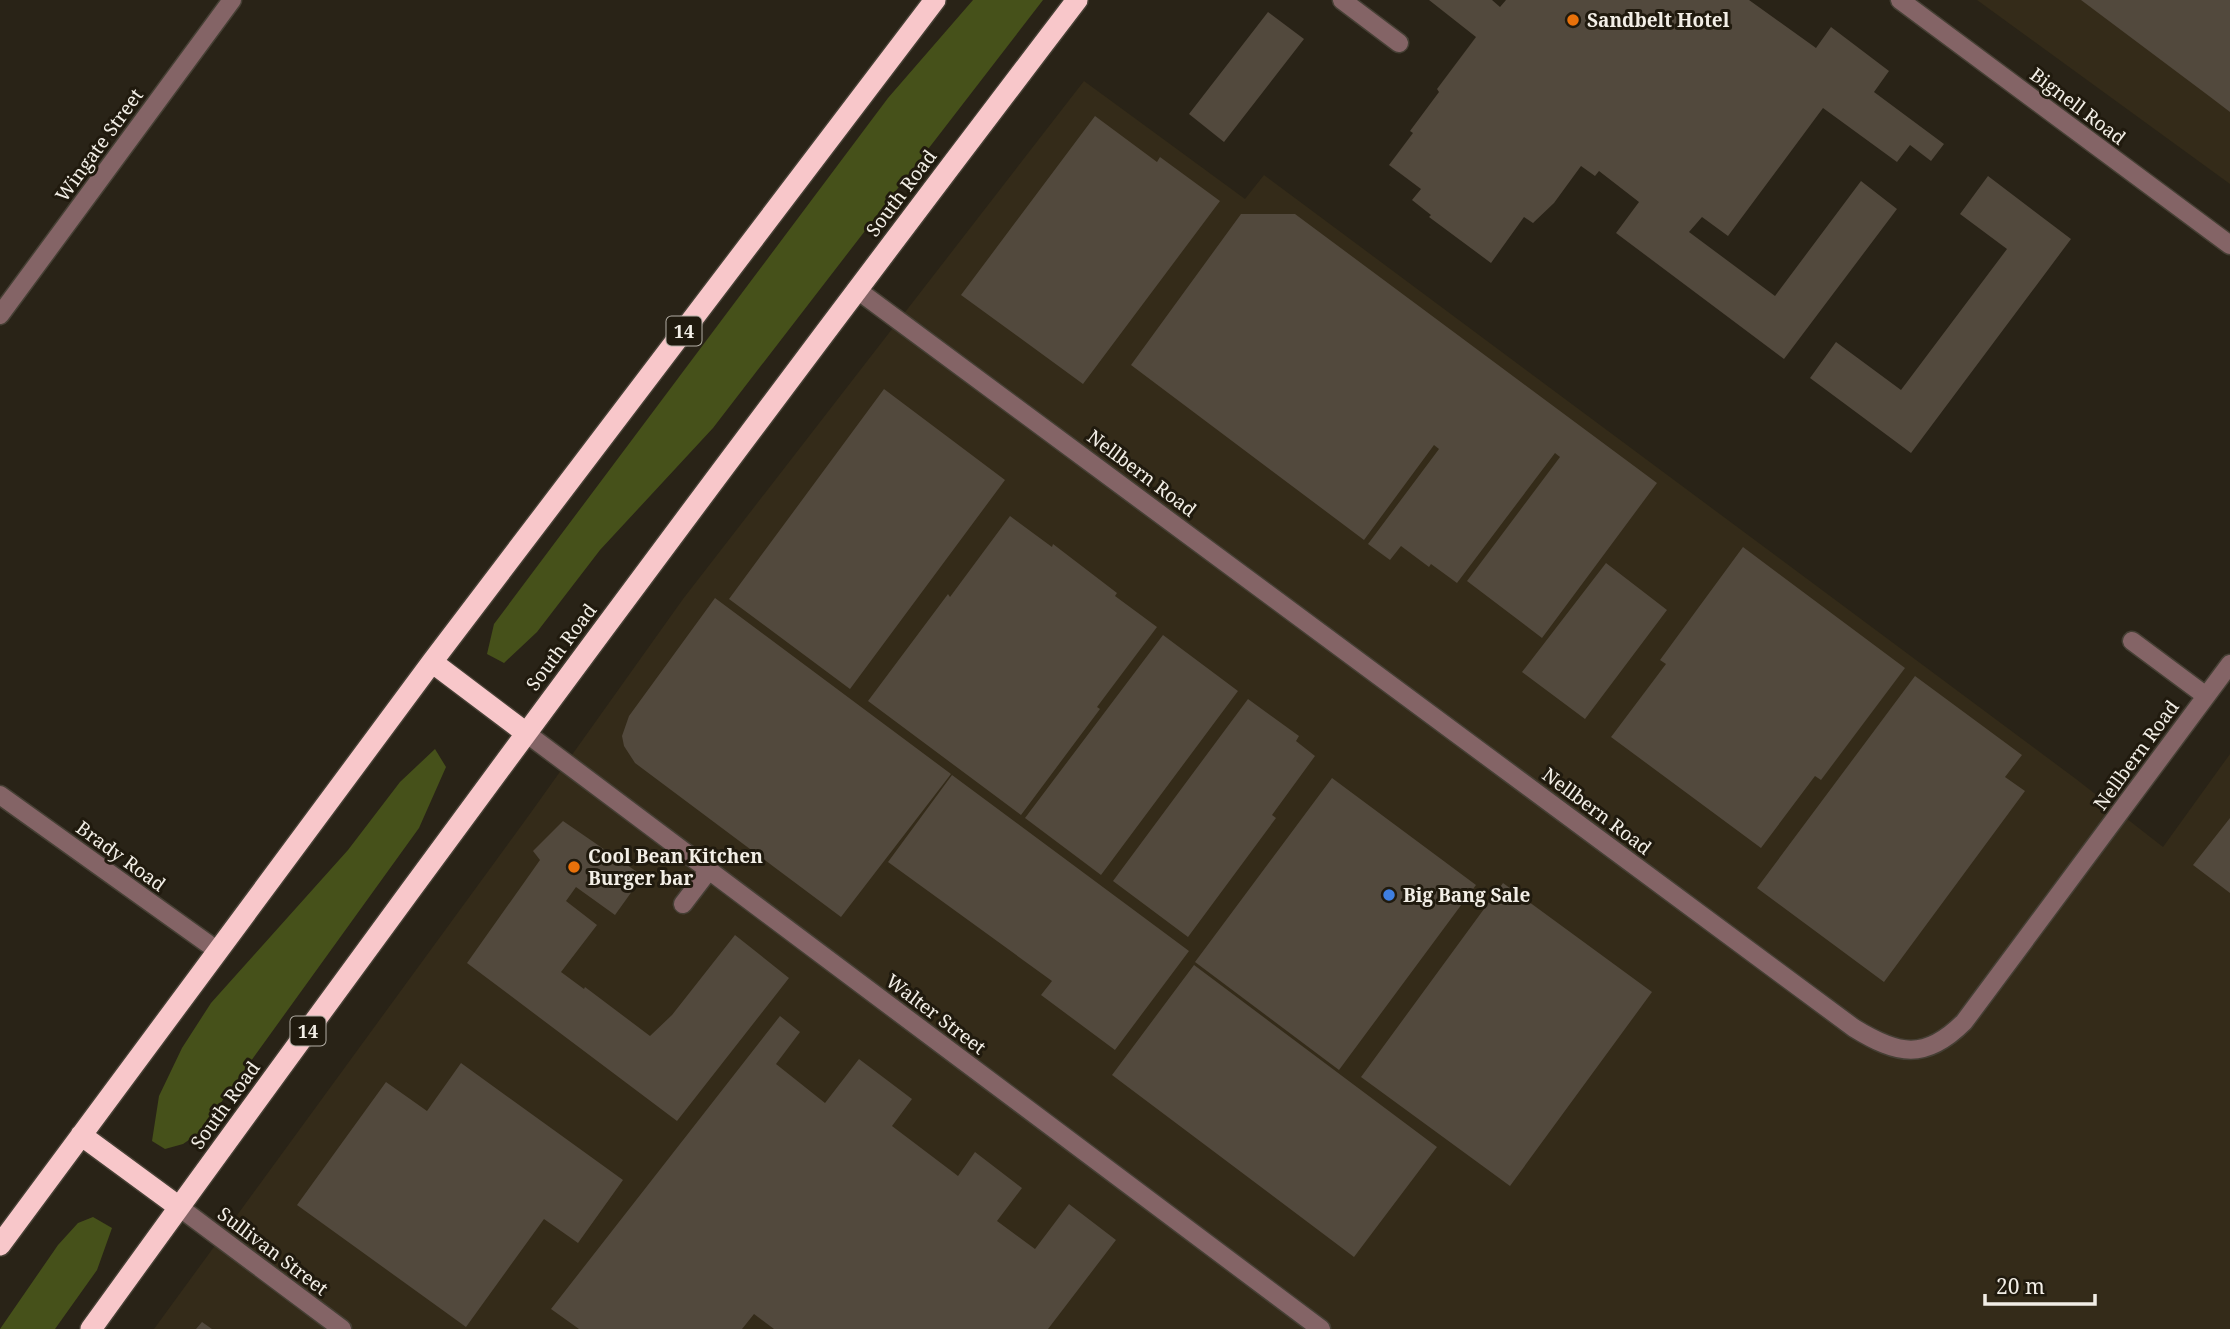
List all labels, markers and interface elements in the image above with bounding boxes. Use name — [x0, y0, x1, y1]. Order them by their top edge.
place label: Sandbelt Hotel — [1587, 7, 1730, 33]
marker: Sandbelt Hotel — [1565, 12, 1581, 28]
street label: Bignell Road — [2025, 61, 2131, 151]
street label: Wingate Street — [49, 83, 149, 207]
street label: South Road — [860, 144, 943, 242]
road number: 14 — [666, 316, 702, 346]
street label: Nellbern Road — [1082, 423, 1202, 523]
street label: South Road — [520, 598, 603, 696]
street label: Nellbern Road — [2087, 694, 2185, 815]
street label: Nellbern Road — [1537, 761, 1657, 861]
street label: Brady Road — [71, 815, 171, 898]
place label: Cool Bean Kitchen Burger bar — [588, 843, 763, 891]
marker: Cool Bean Kitchen Burger bar — [566, 859, 582, 875]
place label: Big Bang Sale — [1403, 882, 1531, 908]
marker: Big Bang Sale — [1381, 887, 1397, 903]
street label: Walter Street — [881, 968, 992, 1060]
road number: 14 — [290, 1016, 326, 1046]
street label: South Road — [184, 1055, 266, 1154]
street label: Sullivan Street — [212, 1201, 334, 1301]
scale bar — [1985, 1262, 2095, 1306]
text: 20 m — [1996, 1272, 2045, 1300]

